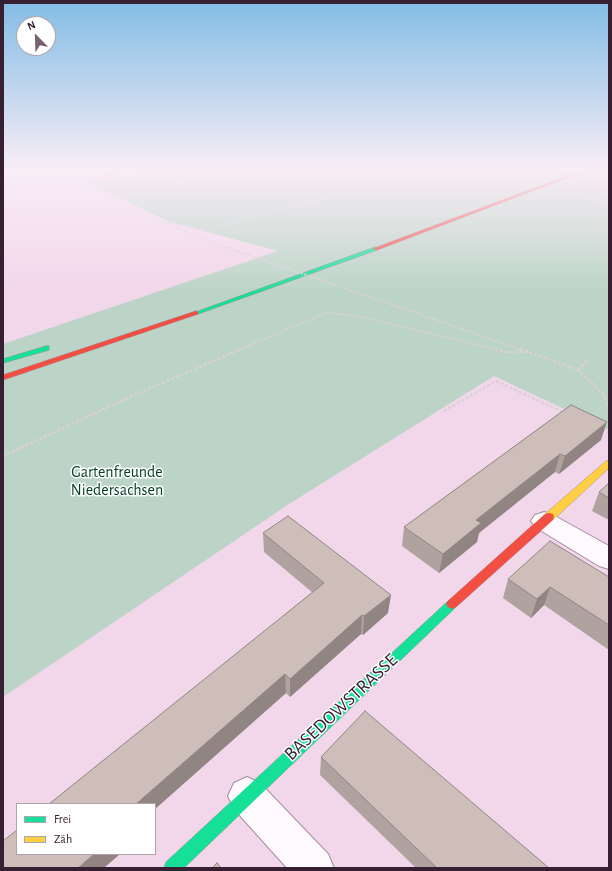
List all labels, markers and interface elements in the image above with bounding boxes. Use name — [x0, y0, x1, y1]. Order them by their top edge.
north arrow — [16, 16, 56, 56]
text: N — [26, 19, 37, 32]
park label: Gartenfreunde Niedersachsen — [71, 462, 163, 500]
street label: BASEDOWSTRASSE — [280, 649, 402, 765]
legend — [16, 803, 156, 855]
text: Frei — [54, 813, 71, 825]
text: Zäh — [54, 833, 72, 845]

